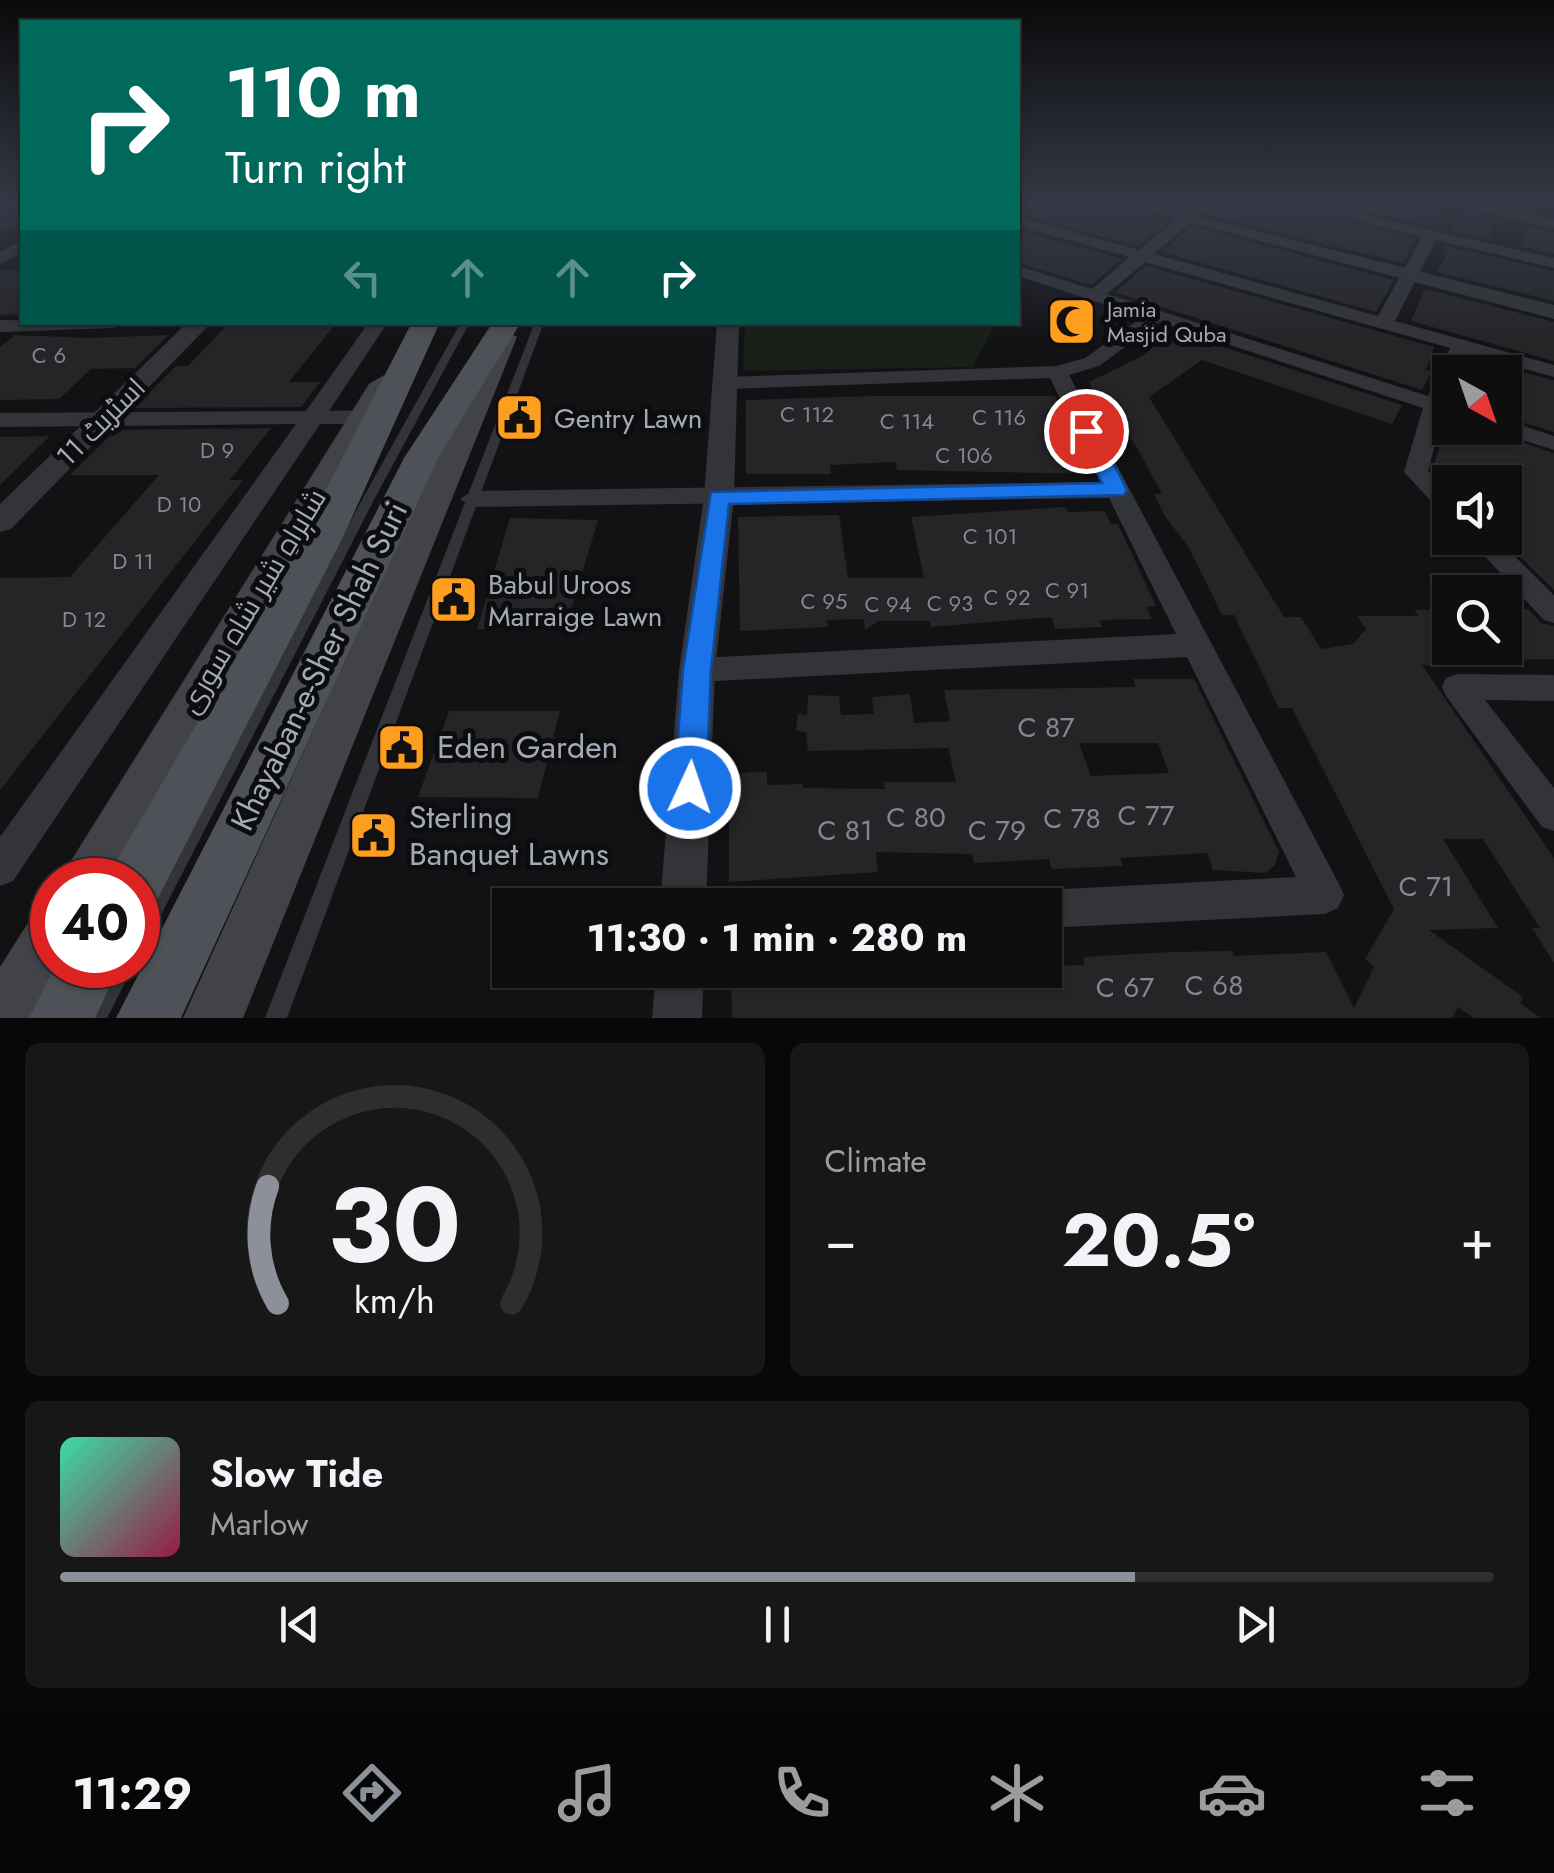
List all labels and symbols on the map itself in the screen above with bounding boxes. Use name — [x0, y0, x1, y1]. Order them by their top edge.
place label: Jamia Masjid Quba — [1104, 293, 1227, 350]
mosque icon: Jamia Masjid Quba — [1046, 296, 1098, 348]
house number: C 6 — [32, 339, 66, 371]
north arrow — [1432, 355, 1522, 445]
street label: اسٹریٹ 11 — [47, 368, 155, 476]
pin — [1044, 389, 1129, 474]
public building icon: Gentry Lawn — [493, 392, 545, 444]
place label: Gentry Lawn — [554, 398, 702, 439]
house number: C 112 — [780, 398, 834, 430]
house number: C 116 — [972, 401, 1026, 433]
house number: C 114 — [880, 405, 934, 437]
house number: D 9 — [200, 434, 234, 466]
house number: C 106 — [935, 439, 993, 471]
street label: شاہراہِ شیر شاہ سوری — [170, 481, 336, 721]
house number: D 10 — [157, 488, 201, 520]
street label: Khayaban-e-Sher Shah Suri — [219, 494, 419, 838]
house number: C 101 — [963, 520, 1017, 552]
house number: D 11 — [112, 545, 154, 577]
place label: Babul Uroos Marraige Lawn — [488, 564, 663, 637]
public building icon: Babul Uroos Marraige Lawn — [427, 574, 479, 626]
house number: C 91 — [1045, 574, 1089, 606]
house number: C 92 — [984, 581, 1030, 613]
house number: C 95 — [801, 585, 847, 617]
house number: C 93 — [927, 587, 973, 619]
house number: C 94 — [864, 588, 912, 620]
house number: D 12 — [62, 603, 106, 635]
house number: C 87 — [1017, 707, 1075, 748]
public building icon: Eden Garden — [376, 721, 428, 773]
place label: Eden Garden — [437, 724, 618, 770]
position arrow — [638, 736, 742, 840]
place label: Sterling Banquet Lawns — [409, 794, 609, 877]
house number: C 77 — [1118, 795, 1175, 836]
house number: C 80 — [886, 797, 946, 838]
house number: C 78 — [1043, 798, 1101, 839]
public building icon: Sterling Banquet Lawns — [348, 809, 400, 861]
house number: C 81 — [817, 810, 873, 851]
house number: C 79 — [968, 810, 1026, 851]
speed limit sign: 40 — [30, 858, 160, 988]
house number: C 71 — [1399, 866, 1453, 907]
house number: C 68 — [1185, 965, 1244, 1006]
house number: C 67 — [1096, 967, 1154, 1008]

